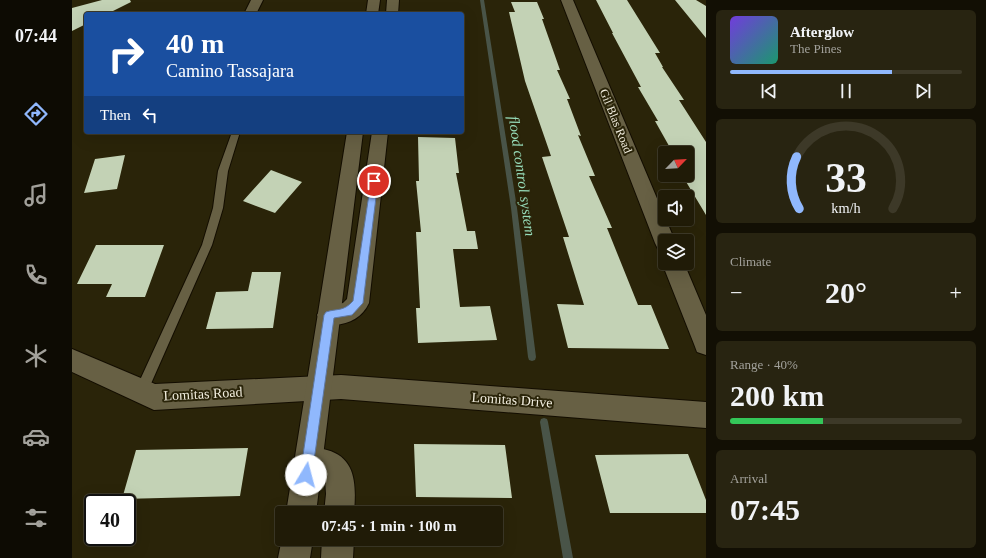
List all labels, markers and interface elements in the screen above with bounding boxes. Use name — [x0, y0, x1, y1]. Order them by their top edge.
text: Afterglow — [790, 24, 854, 40]
text: 07:44 — [15, 26, 57, 46]
icon: right — [100, 28, 152, 80]
text: 40 m — [166, 28, 224, 59]
text: The Pines — [790, 41, 842, 56]
text: Camino Tassajara — [166, 61, 294, 81]
icon: previous — [758, 80, 780, 102]
icon: pause — [835, 80, 857, 102]
icon: next — [912, 80, 934, 102]
street label: Gil Blas Road — [597, 87, 635, 155]
icon: directions — [22, 100, 50, 128]
icon: left — [139, 104, 161, 126]
text: Then — [100, 107, 131, 123]
water label: flood control system — [506, 115, 538, 237]
north arrow — [658, 146, 694, 182]
map controls — [658, 146, 694, 270]
text: 33 — [825, 154, 867, 200]
pin — [357, 164, 391, 198]
icon: arrive — [363, 170, 385, 192]
icon: music — [22, 181, 50, 209]
button: sound — [658, 190, 694, 226]
text: km/h — [831, 199, 861, 215]
button: layers — [658, 234, 694, 270]
text: Climate — [730, 254, 771, 269]
icon: phone — [22, 261, 50, 289]
text: 20° — [825, 276, 867, 309]
text: − — [730, 280, 742, 305]
text: + — [950, 280, 962, 305]
icon: climate — [22, 342, 50, 370]
text: Range · 40% — [730, 357, 798, 372]
text: 200 km — [730, 379, 824, 412]
street label: Lomitas Road — [163, 384, 243, 404]
street label: Lomitas Drive — [471, 390, 553, 410]
icon: car — [22, 423, 50, 451]
position arrow — [285, 454, 327, 496]
text: Arrival — [730, 471, 768, 486]
text: 07:45 — [730, 493, 800, 526]
speed limit sign: 40 — [84, 494, 136, 546]
icon: filters — [22, 504, 50, 532]
text: 07:45 · 1 min · 100 m — [322, 518, 457, 534]

